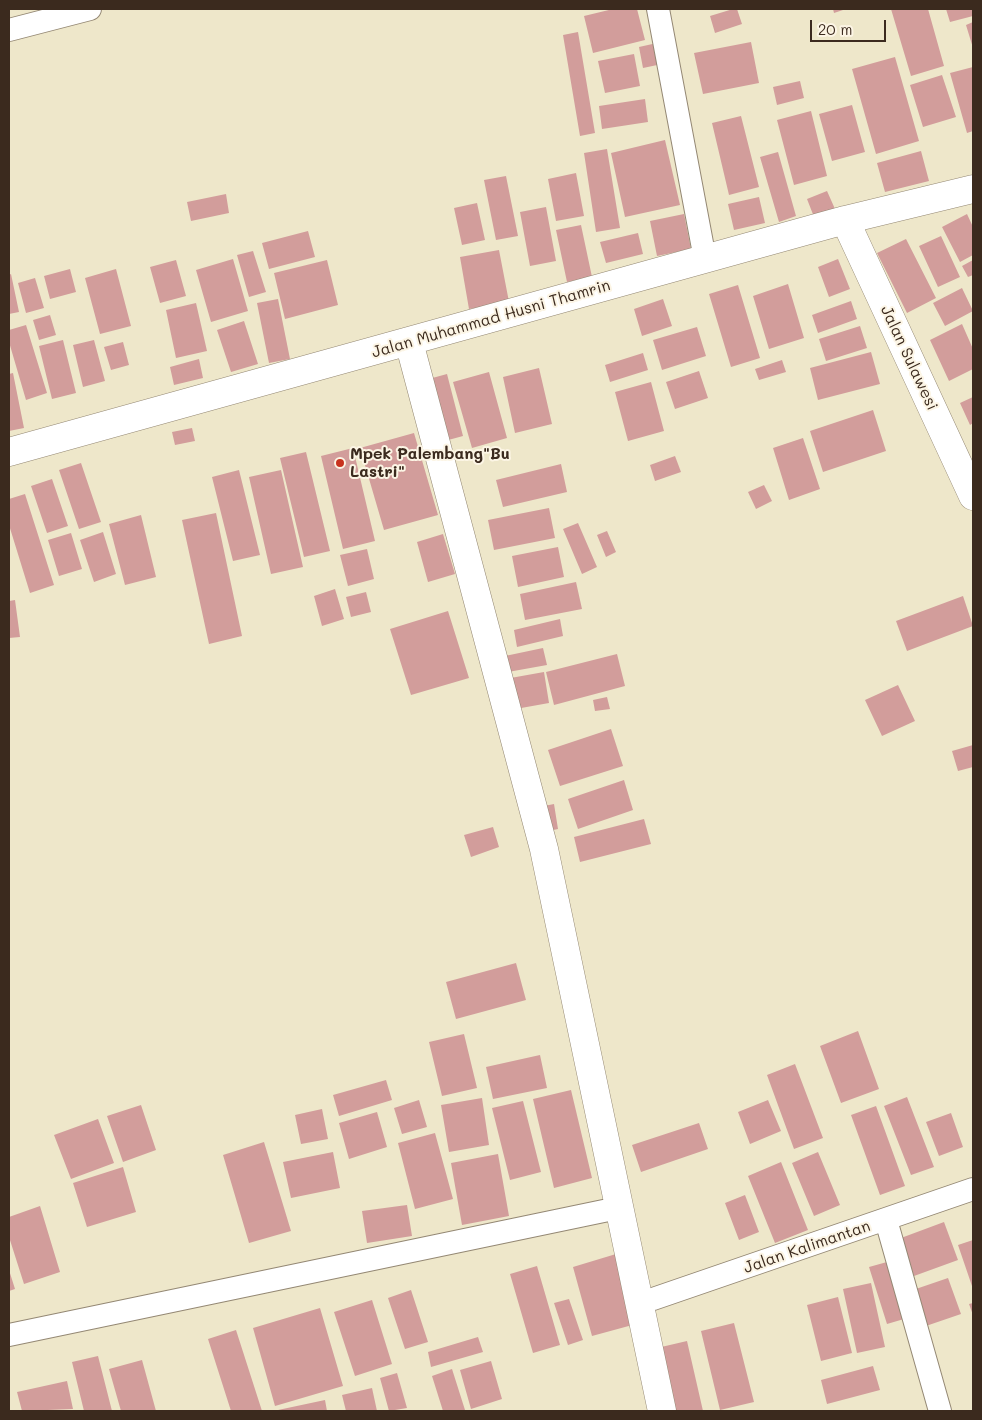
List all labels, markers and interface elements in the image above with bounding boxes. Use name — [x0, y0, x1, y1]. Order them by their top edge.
scale bar — [812, 10, 888, 42]
text: 20 m — [818, 19, 852, 39]
street label: Jalan Muhammad Husni Thamrin — [370, 276, 612, 362]
street label: Jalan Sulawesi — [876, 303, 942, 413]
place label: Mpek Palembang"Bu Lastri" — [350, 444, 510, 482]
marker: Mpek Palembang"Bu Lastri" — [334, 457, 346, 469]
street label: Jalan Kalimantan — [741, 1216, 873, 1278]

